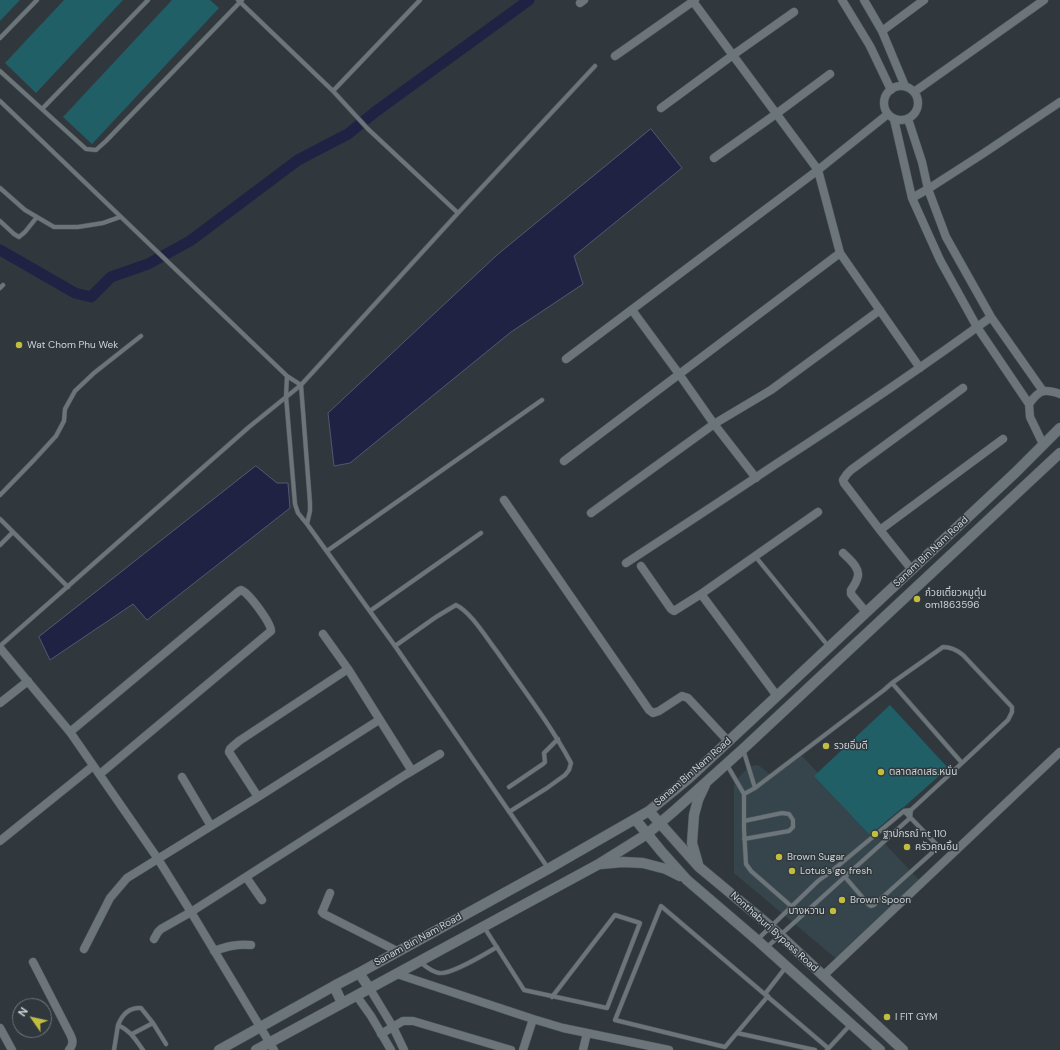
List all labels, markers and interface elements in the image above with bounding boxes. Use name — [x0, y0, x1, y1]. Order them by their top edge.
place label: Wat Chom Phu Wek — [27, 339, 118, 351]
marker: Wat Chom Phu Wek — [14, 340, 24, 350]
street label: Sanam Bin Nam Road — [891, 514, 971, 590]
place label: ก๋วยเตี๋ยวหมูตุ๋น om1863596 — [925, 587, 986, 610]
marker: ก๋วยเตี๋ยวหมูตุ๋น om1863596 — [912, 594, 922, 604]
street label: Sanam Bin Nam Road — [652, 735, 734, 809]
place label: รวยอิ่มดี — [834, 740, 868, 752]
marker: รวยอิ่มดี — [821, 741, 831, 751]
place label: ตลาดสดเสธ.หนั่น — [889, 766, 957, 778]
marker: ตลาดสดเสธ.หนั่น — [876, 767, 886, 777]
place label: ฐาปกรณ์ nt 110 — [883, 828, 947, 840]
marker: ฐาปกรณ์ nt 110 — [870, 829, 880, 839]
place label: ครัวคุณอิ้น — [915, 841, 958, 853]
marker: ครัวคุณอิ้น — [902, 842, 912, 852]
place label: Brown Sugar — [787, 851, 845, 863]
marker: Brown Sugar — [774, 852, 784, 862]
place label: Lotus's go fresh — [800, 865, 872, 877]
marker: Lotus's go fresh — [787, 866, 797, 876]
street label: Nonthaburi Bypass Road — [728, 889, 820, 975]
place label: Brown Spoon — [850, 894, 911, 906]
marker: Brown Spoon — [837, 895, 847, 905]
place label: บางหวาน — [789, 905, 825, 917]
marker: บางหวาน — [828, 906, 838, 916]
street label: Sanam Bin Nam Road — [372, 911, 464, 969]
north arrow — [12, 998, 52, 1038]
text: N — [15, 1005, 31, 1019]
place label: I FIT GYM — [895, 1011, 937, 1023]
marker: I FIT GYM — [882, 1012, 892, 1022]

